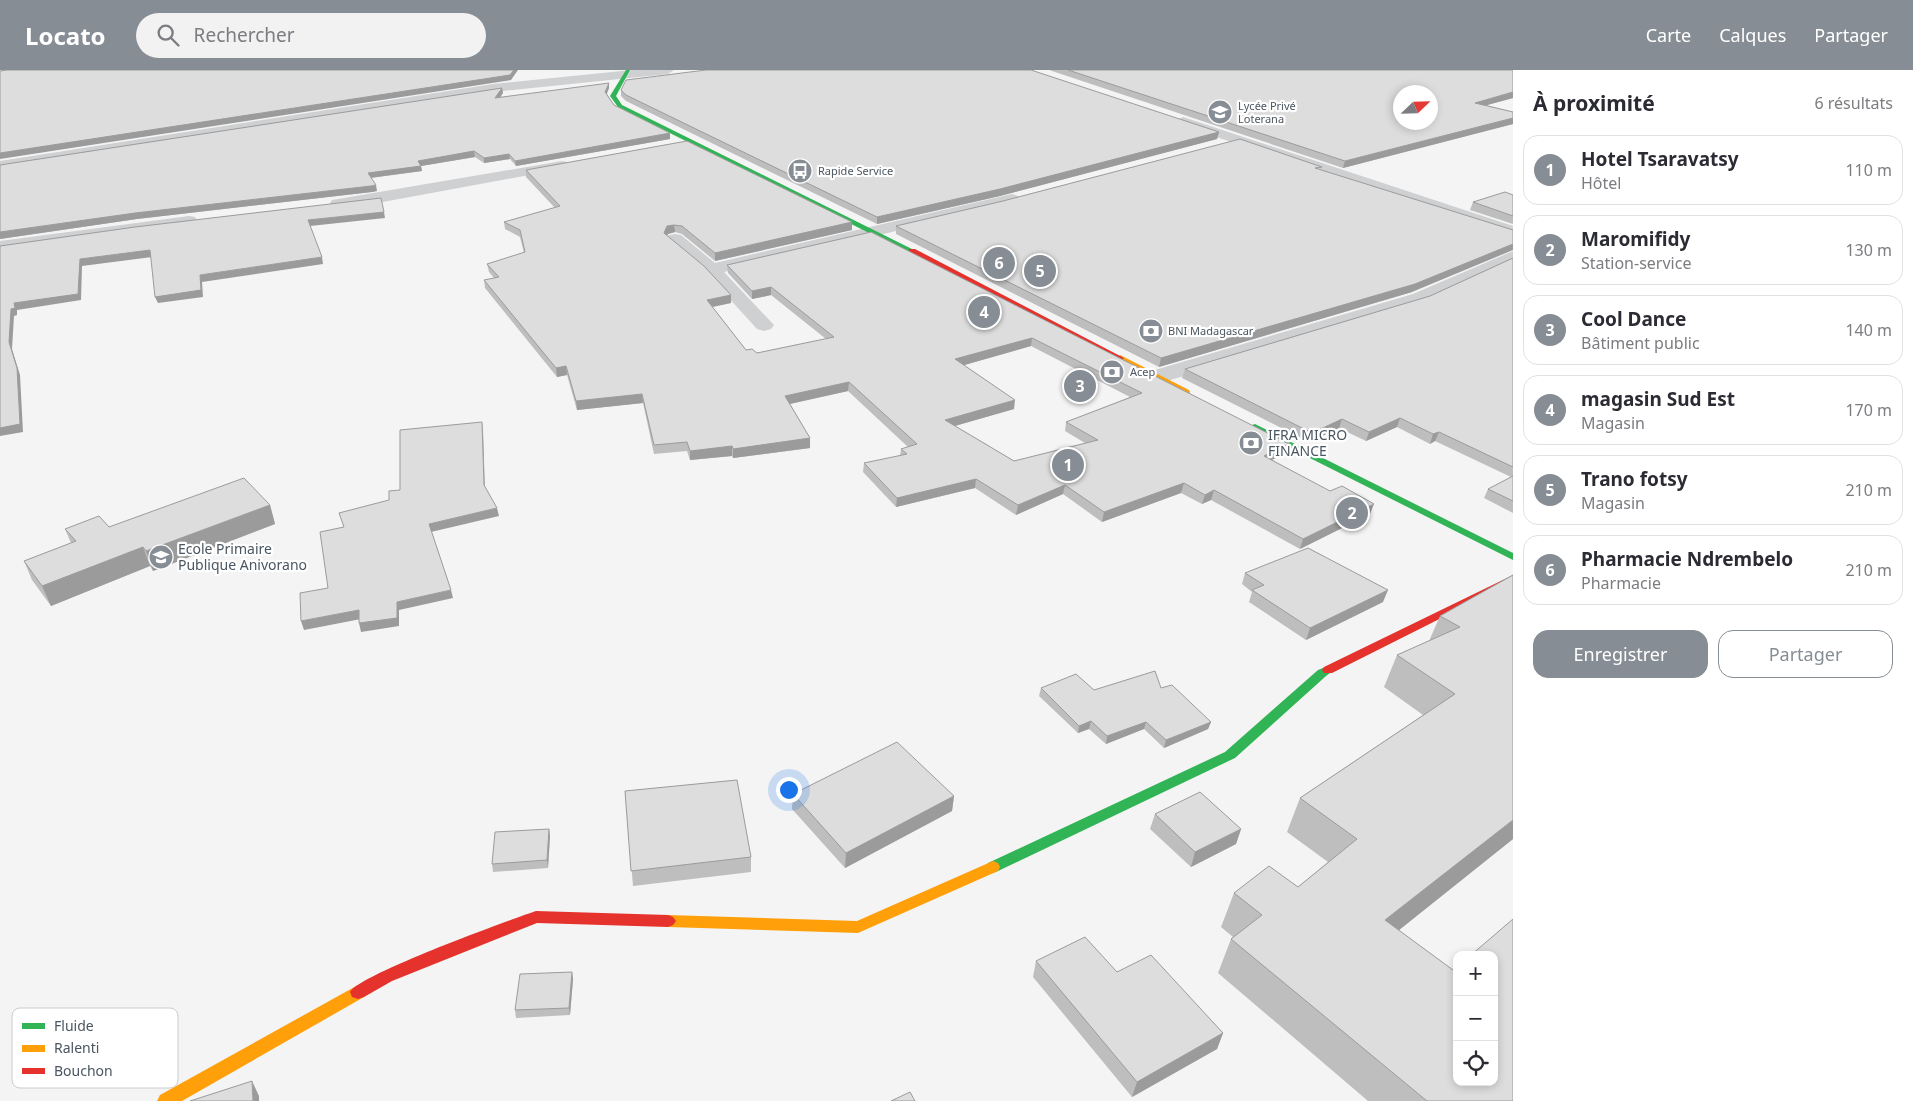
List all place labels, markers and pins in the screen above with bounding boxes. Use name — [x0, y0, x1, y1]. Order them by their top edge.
place label: Lycée Privé Loterana — [1238, 98, 1296, 126]
school or university icon: Lycée Privé Loterana — [1207, 99, 1233, 125]
bus stop icon: Rapide Service — [787, 158, 813, 184]
place label: Rapide Service — [818, 163, 893, 178]
pin: 6 — [983, 244, 1015, 282]
pin: 5 — [1024, 252, 1056, 290]
pin: 4 — [968, 293, 1000, 331]
bank icon: BNI Madagascar — [1138, 318, 1164, 344]
place label: BNI Madagascar — [1168, 323, 1254, 338]
bank icon: Acep — [1099, 359, 1125, 385]
place label: Acep — [1130, 364, 1156, 379]
pin: 3 — [1064, 367, 1096, 405]
place label: IFRA MICRO FINANCE — [1268, 425, 1347, 460]
bank icon: IFRA MICRO FINANCE — [1238, 430, 1264, 456]
pin: 1 — [1052, 446, 1084, 484]
pin: 2 — [1336, 494, 1368, 532]
place label: Ecole Primaire Publique Anivorano — [178, 539, 307, 574]
school or university icon: Ecole Primaire Publique Anivorano — [148, 544, 174, 570]

